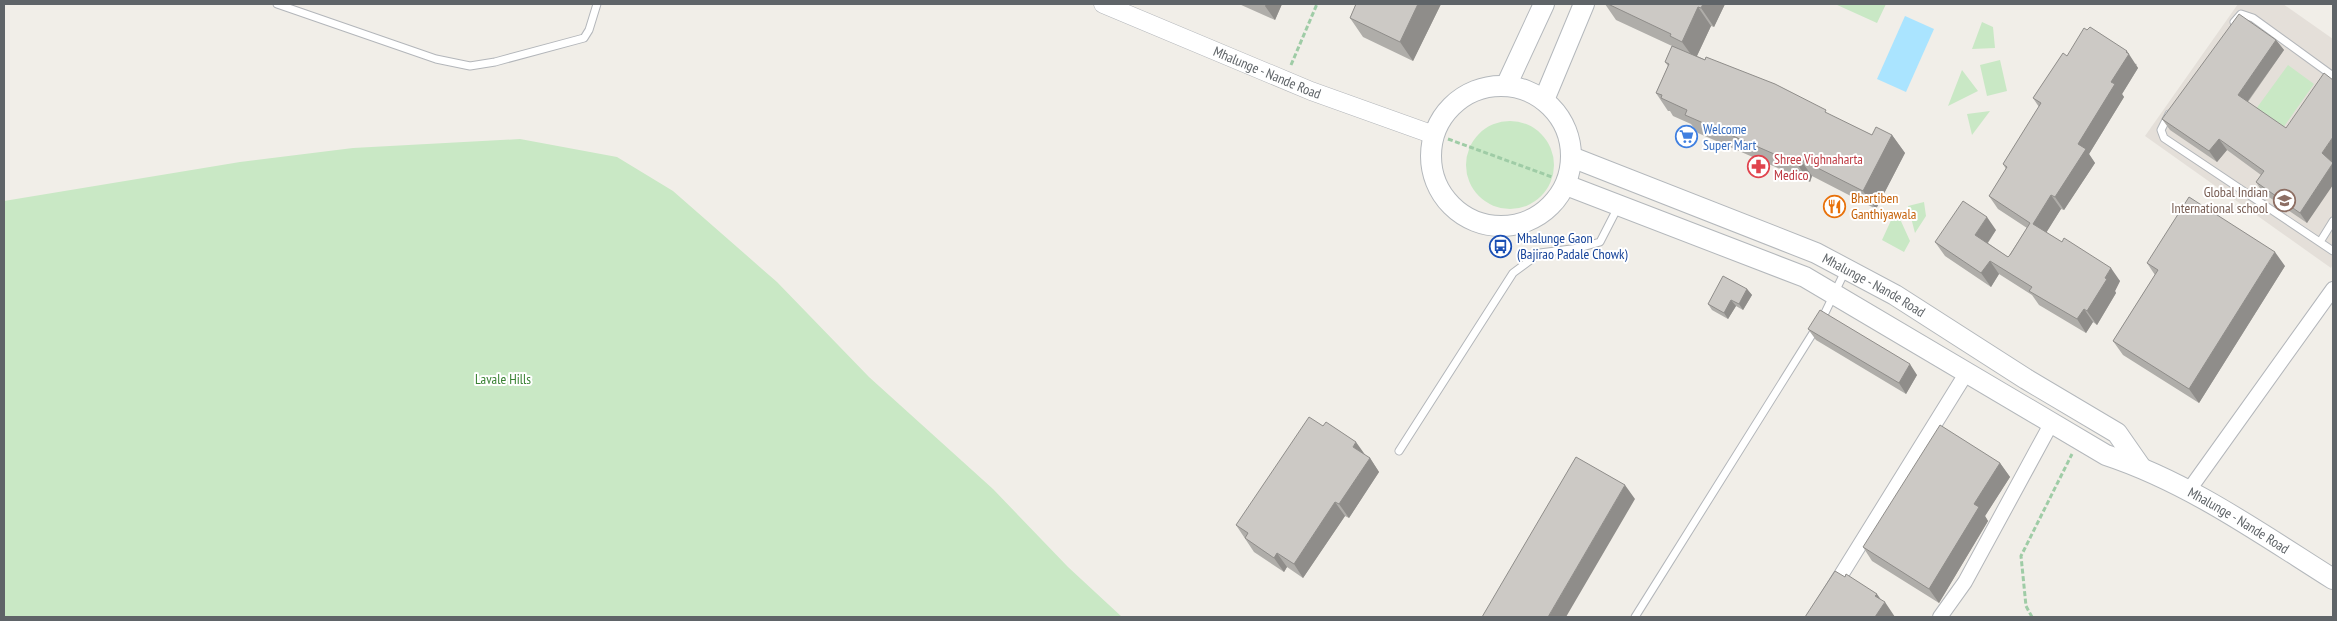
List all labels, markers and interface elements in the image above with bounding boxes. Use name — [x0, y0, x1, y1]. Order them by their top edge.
street label: Mhalunge - Nande Road — [1211, 42, 1324, 103]
place label: Welcome Super Mart — [1703, 120, 1756, 154]
supermarket icon: Welcome Super Mart — [1675, 125, 1699, 149]
place label: Shree Vighnaharta Medico — [1774, 150, 1863, 184]
pharmacy icon: Shree Vighnaharta Medico — [1746, 155, 1770, 179]
place label: Global Indian International school — [2171, 183, 2269, 217]
school or university icon: Global Indian International school — [2272, 188, 2296, 212]
place label: Bhartiben Ganthiyawala — [1851, 189, 1916, 223]
restaurant icon: Bhartiben Ganthiyawala — [1823, 194, 1847, 218]
place label: Mhalunge Gaon (Bajirao Padale Chowk) — [1517, 229, 1628, 263]
bus stop icon: Mhalunge Gaon (Bajirao Padale Chowk) — [1489, 234, 1513, 258]
street label: Mhalunge - Nande Road — [1819, 249, 1929, 321]
park label: Lavale Hills — [475, 370, 531, 388]
street label: Mhalunge - Nande Road — [2185, 483, 2293, 558]

